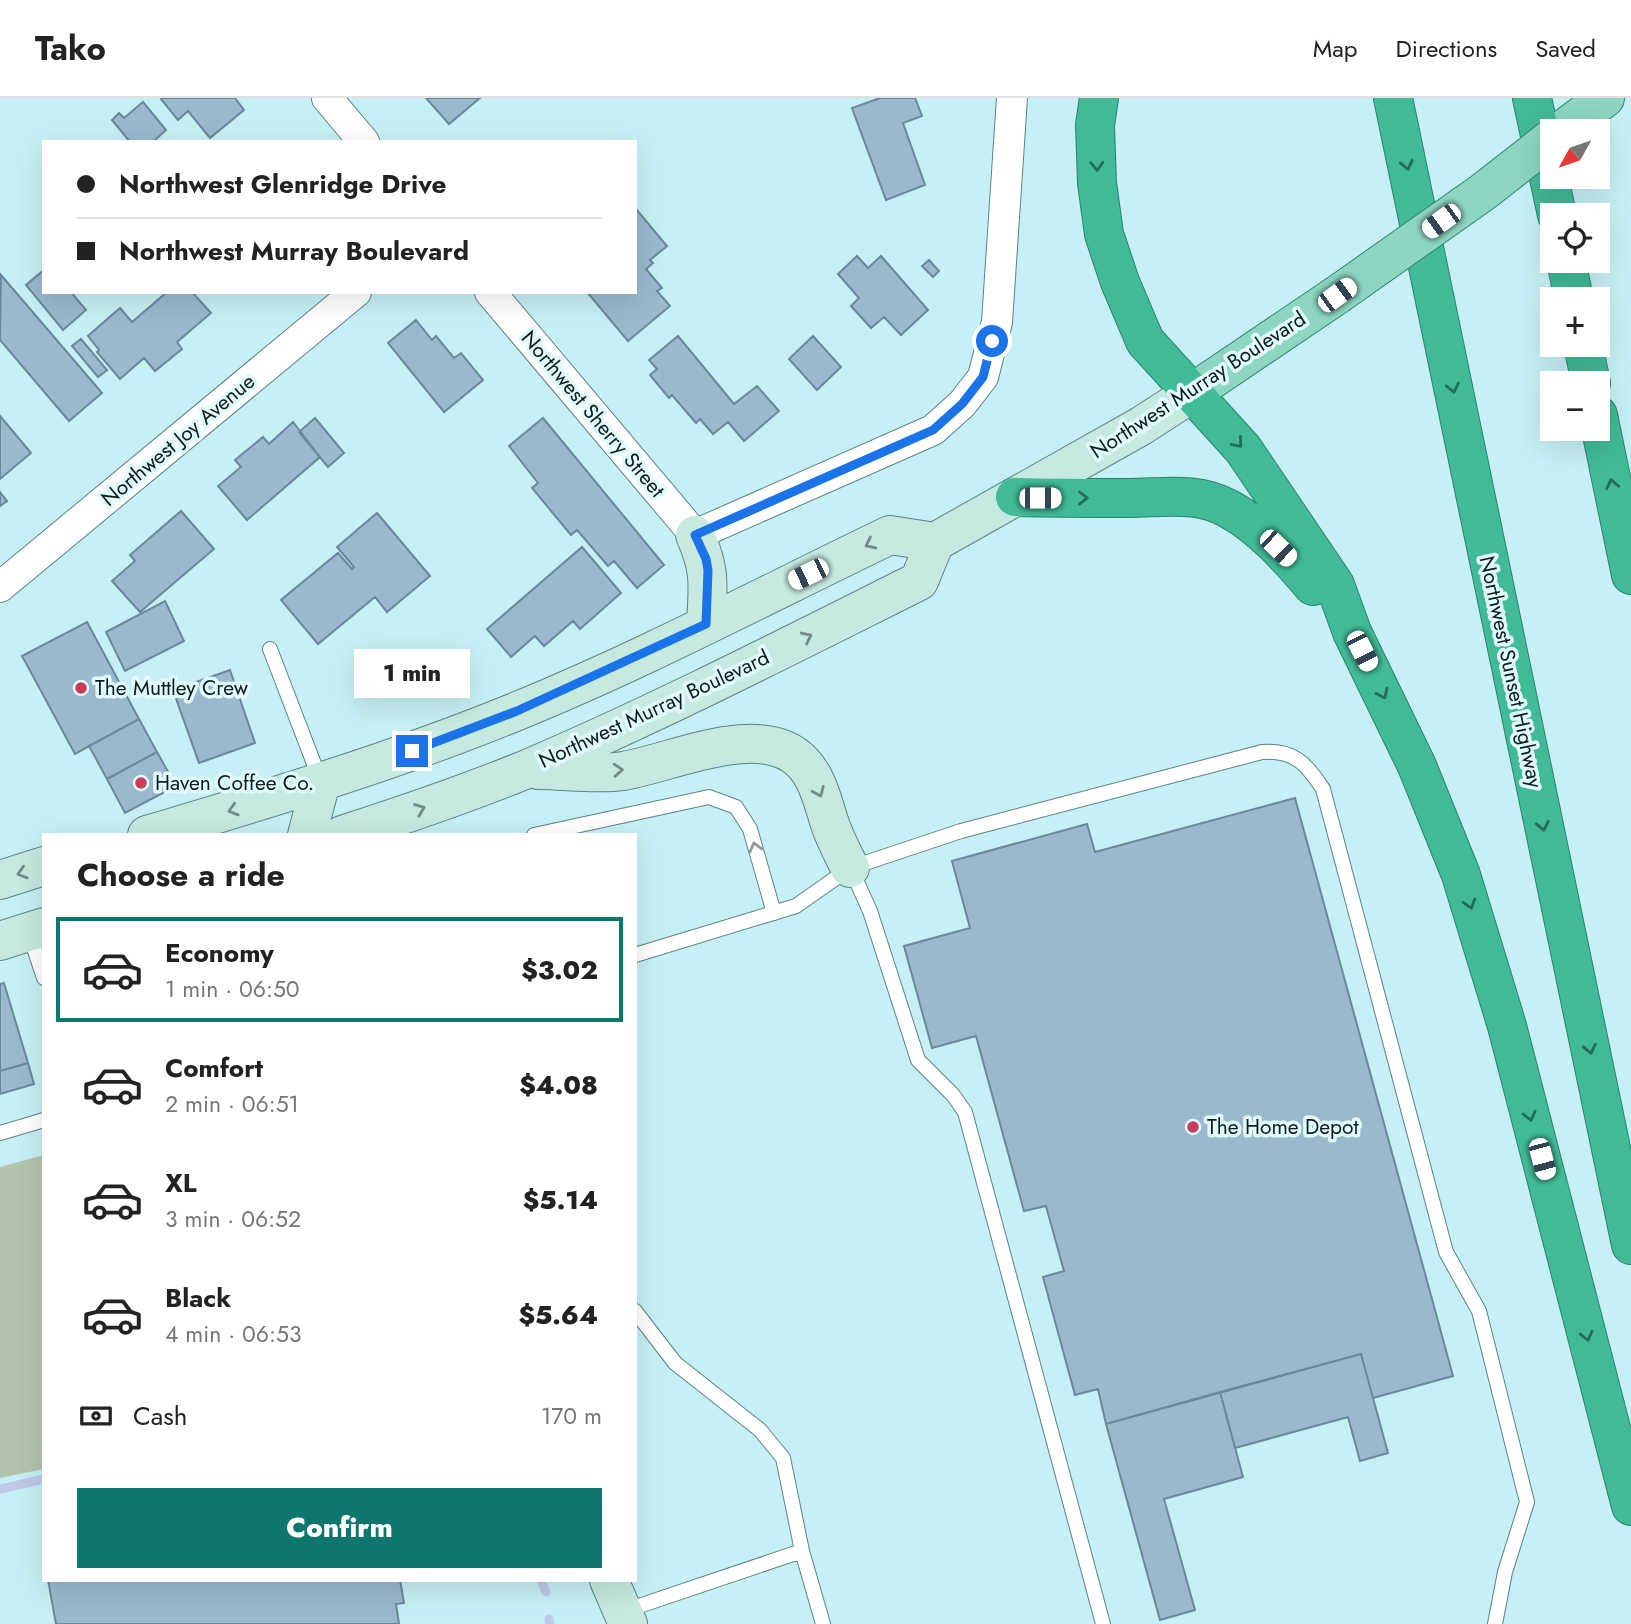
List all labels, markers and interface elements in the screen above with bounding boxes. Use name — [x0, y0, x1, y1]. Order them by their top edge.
text: Tako — [35, 25, 106, 72]
text: Map — [1313, 31, 1358, 66]
text: Directions — [1396, 31, 1497, 66]
text: Saved — [1535, 31, 1596, 66]
north arrow — [1540, 119, 1610, 189]
map controls — [1540, 119, 1610, 441]
one-way arrow — [1399, 159, 1414, 171]
one-way arrow — [1089, 161, 1104, 172]
text: Northwest Glenridge Drive — [119, 165, 446, 203]
car — [1418, 200, 1465, 242]
button: locate — [1540, 203, 1610, 273]
text: Northwest Murray Boulevard — [119, 232, 469, 270]
car — [1314, 274, 1361, 316]
button: + — [1540, 287, 1610, 357]
street label: Northwest Murray Boulevard — [1084, 304, 1312, 466]
street label: Northwest Sherry Street — [514, 324, 672, 504]
route start — [976, 325, 1008, 357]
street label: Northwest Joy Avenue — [95, 366, 262, 513]
button: − — [1540, 371, 1610, 441]
one-way arrow — [1445, 382, 1460, 394]
one-way arrow — [1230, 435, 1242, 448]
one-way arrow — [1606, 478, 1621, 490]
car — [1020, 488, 1062, 509]
one-way arrow — [1078, 490, 1089, 506]
car — [1256, 526, 1301, 570]
one-way arrow — [865, 536, 877, 550]
street label: Northwest Sunset Highway — [1472, 553, 1550, 792]
car — [785, 555, 832, 593]
car — [1344, 628, 1381, 674]
one-way arrow — [800, 631, 812, 645]
street label: Northwest Murray Boulevard — [534, 642, 774, 776]
callout: 1 min — [354, 650, 470, 698]
text: 1 min — [383, 656, 441, 690]
place label: The Muttley Crew — [95, 673, 249, 703]
marker: The Muttley Crew — [73, 680, 89, 696]
one-way arrow — [1374, 686, 1388, 699]
route end — [396, 735, 428, 767]
one-way arrow — [613, 763, 624, 778]
place label: Haven Coffee Co. — [155, 768, 314, 798]
marker: Haven Coffee Co. — [133, 775, 149, 791]
one-way arrow — [811, 785, 825, 798]
one-way arrow — [227, 801, 239, 816]
one-way arrow — [414, 804, 426, 818]
one-way arrow — [1535, 820, 1550, 832]
one-way arrow — [749, 842, 763, 854]
text: Choose a ride — [77, 852, 285, 898]
one-way arrow — [16, 865, 29, 879]
one-way arrow — [1461, 897, 1476, 909]
text: Economy — [165, 934, 274, 972]
icon: car — [81, 938, 144, 1001]
text: $3.02 — [521, 951, 598, 989]
text: 1 min · 06:50 — [165, 972, 300, 1006]
one-way arrow — [1581, 1043, 1596, 1055]
text: Comfort — [165, 1049, 263, 1087]
icon: car — [81, 1053, 144, 1116]
text: $4.08 — [519, 1066, 598, 1104]
text: 2 min · 06:51 — [165, 1087, 299, 1121]
one-way arrow — [1522, 1109, 1536, 1121]
place label: The Home Depot — [1207, 1112, 1358, 1142]
marker: The Home Depot — [1185, 1119, 1201, 1135]
car — [1527, 1136, 1558, 1182]
text: XL — [165, 1164, 197, 1202]
icon: car — [81, 1168, 144, 1231]
text: $5.14 — [523, 1181, 598, 1219]
text: 3 min · 06:52 — [165, 1202, 301, 1236]
text: Black — [165, 1279, 231, 1317]
icon: car — [81, 1283, 144, 1346]
text: $5.64 — [518, 1296, 598, 1334]
text: 4 min · 06:53 — [165, 1317, 301, 1351]
one-way arrow — [1579, 1330, 1593, 1342]
icon: cash — [77, 1397, 115, 1435]
text: Cash — [133, 1397, 187, 1435]
text: 170 m — [541, 1399, 602, 1433]
button: Confirm — [77, 1488, 602, 1568]

